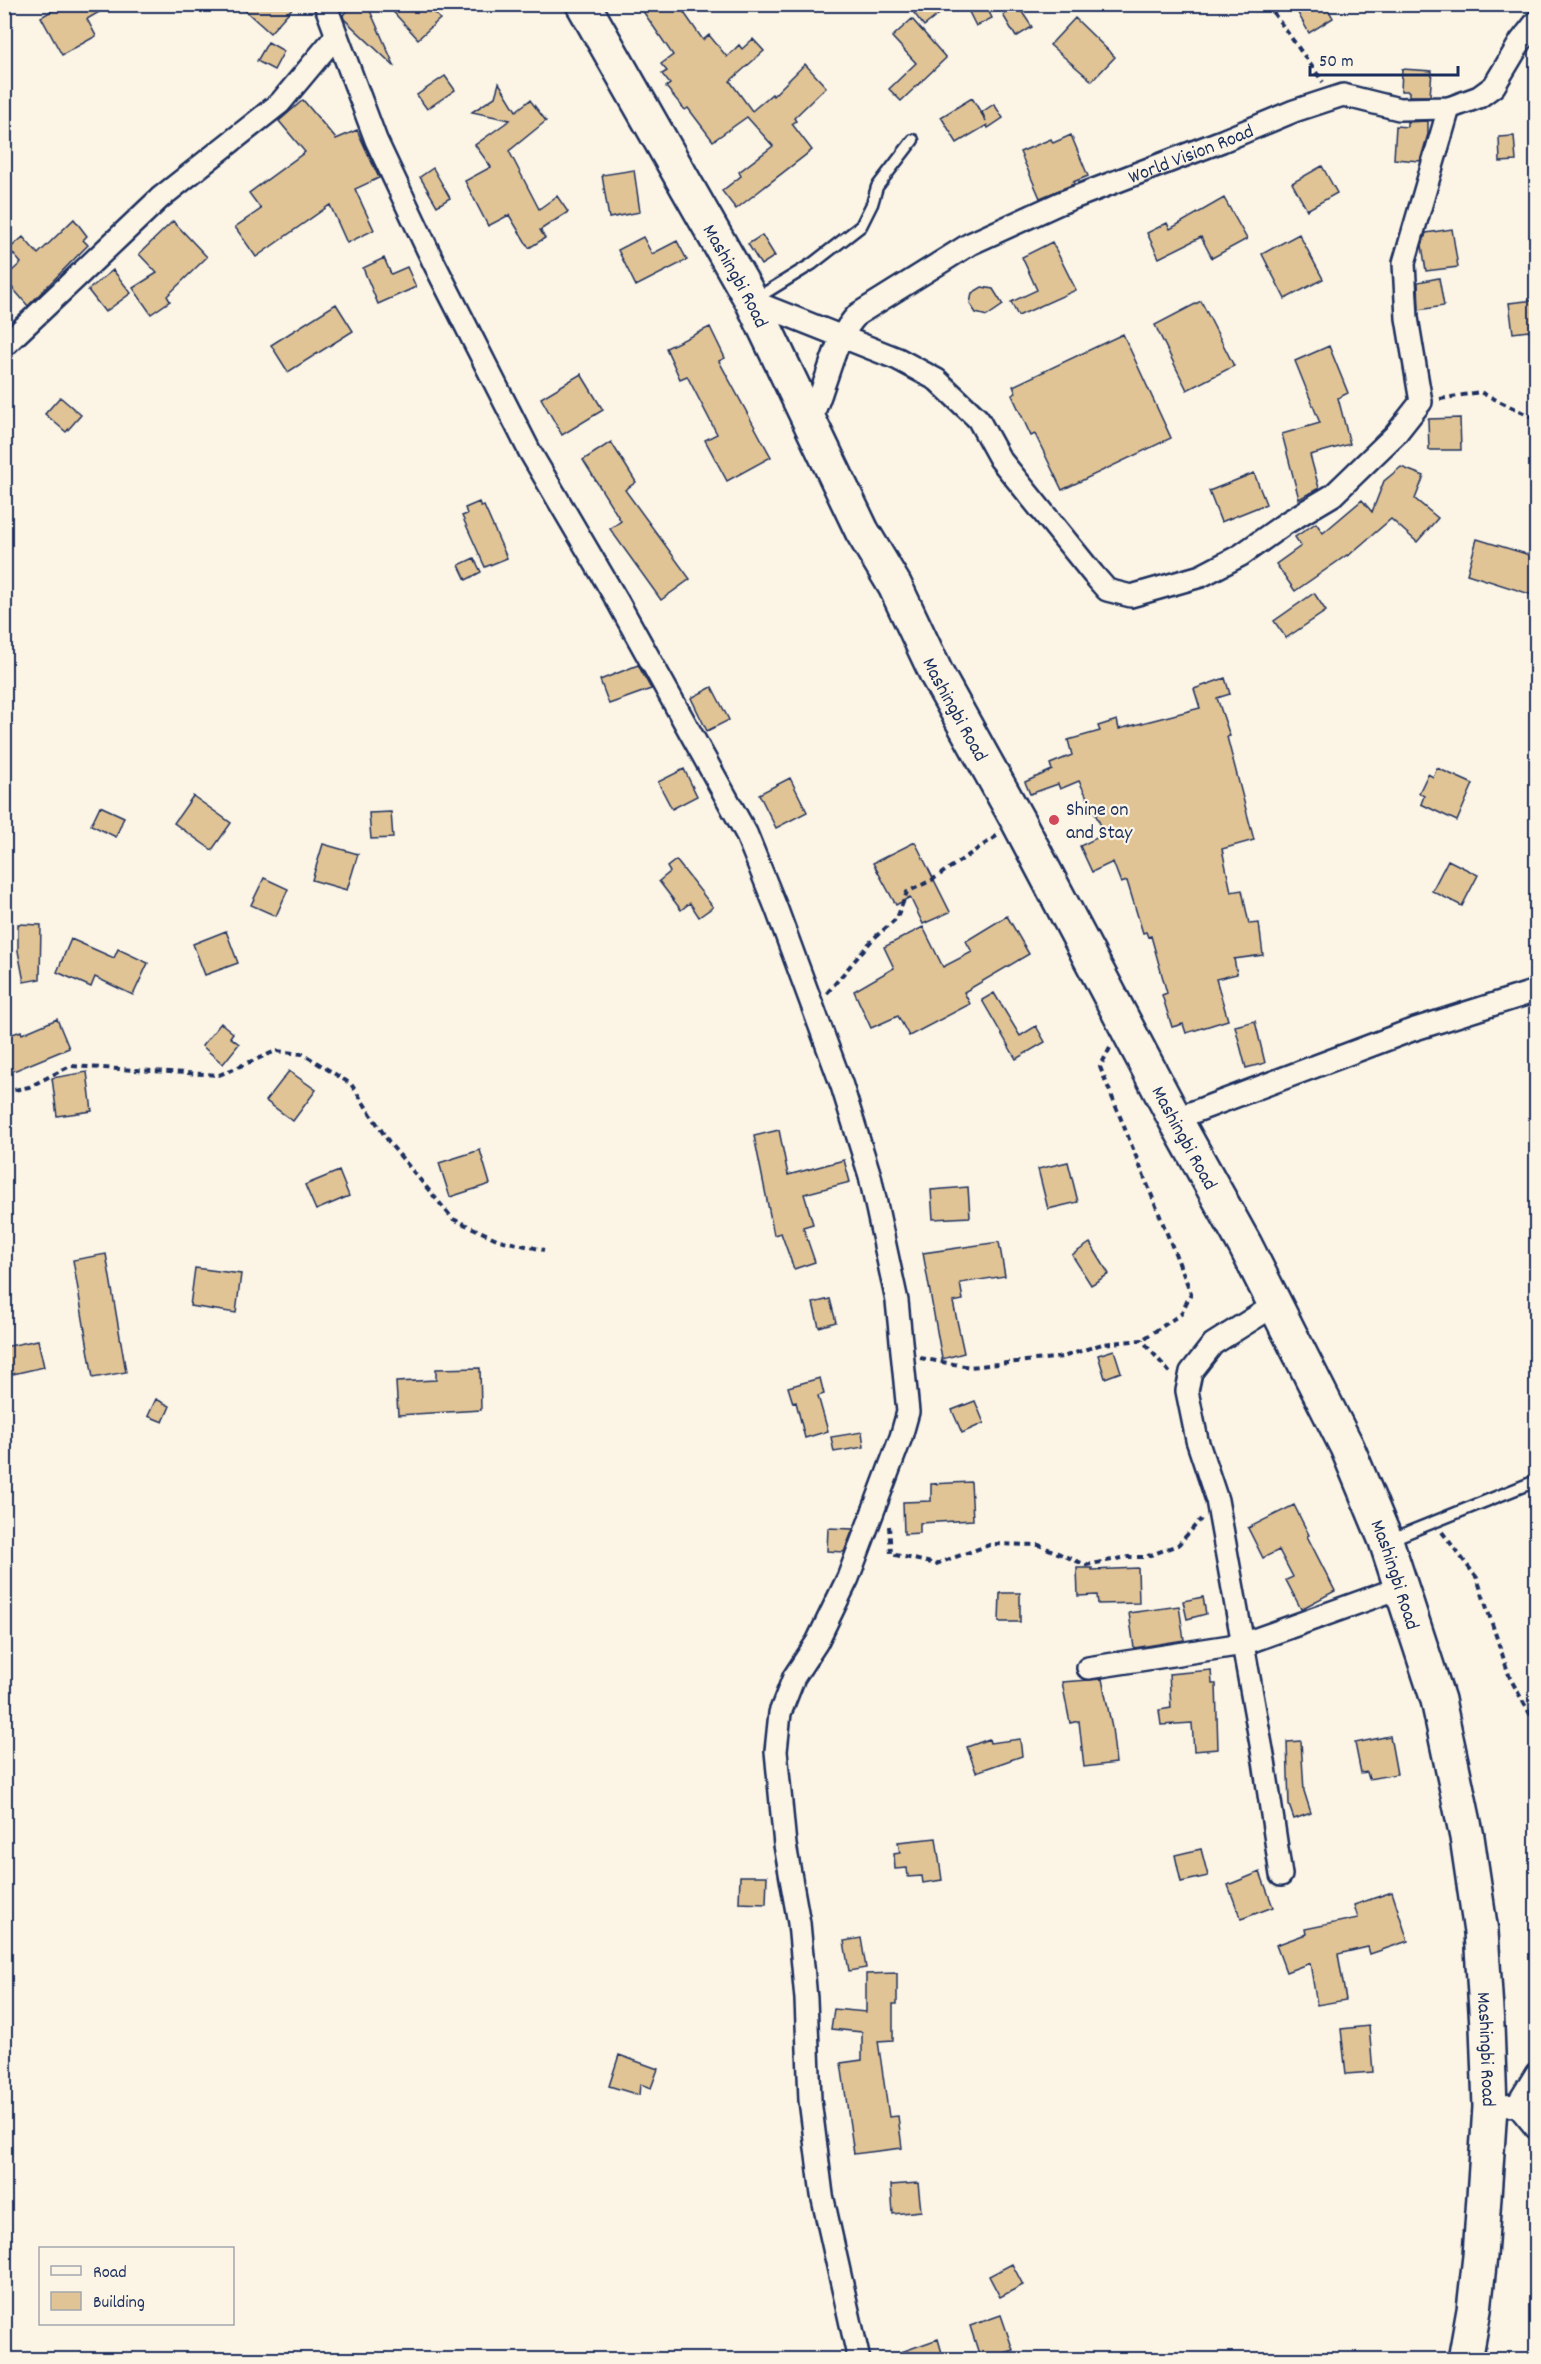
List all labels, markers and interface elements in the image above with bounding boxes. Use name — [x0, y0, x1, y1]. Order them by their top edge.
scale bar — [1310, 39, 1458, 77]
text: 50 m — [1319, 50, 1354, 75]
street label: World Vision Road — [1125, 118, 1258, 193]
street label: Mashingbi Road — [694, 220, 774, 333]
street label: Mashingbi Road — [914, 653, 993, 767]
place label: Shine on and Stay — [1066, 797, 1133, 848]
marker: Shine on and Stay — [1047, 813, 1061, 827]
street label: Mashingbi Road — [1143, 1082, 1223, 1196]
street label: Mashingbi Road — [1362, 1516, 1425, 1634]
street label: Mashingbi Road — [1468, 1991, 1501, 2107]
legend — [39, 2247, 234, 2325]
text: Road — [93, 2261, 127, 2286]
text: Building — [93, 2291, 145, 2316]

